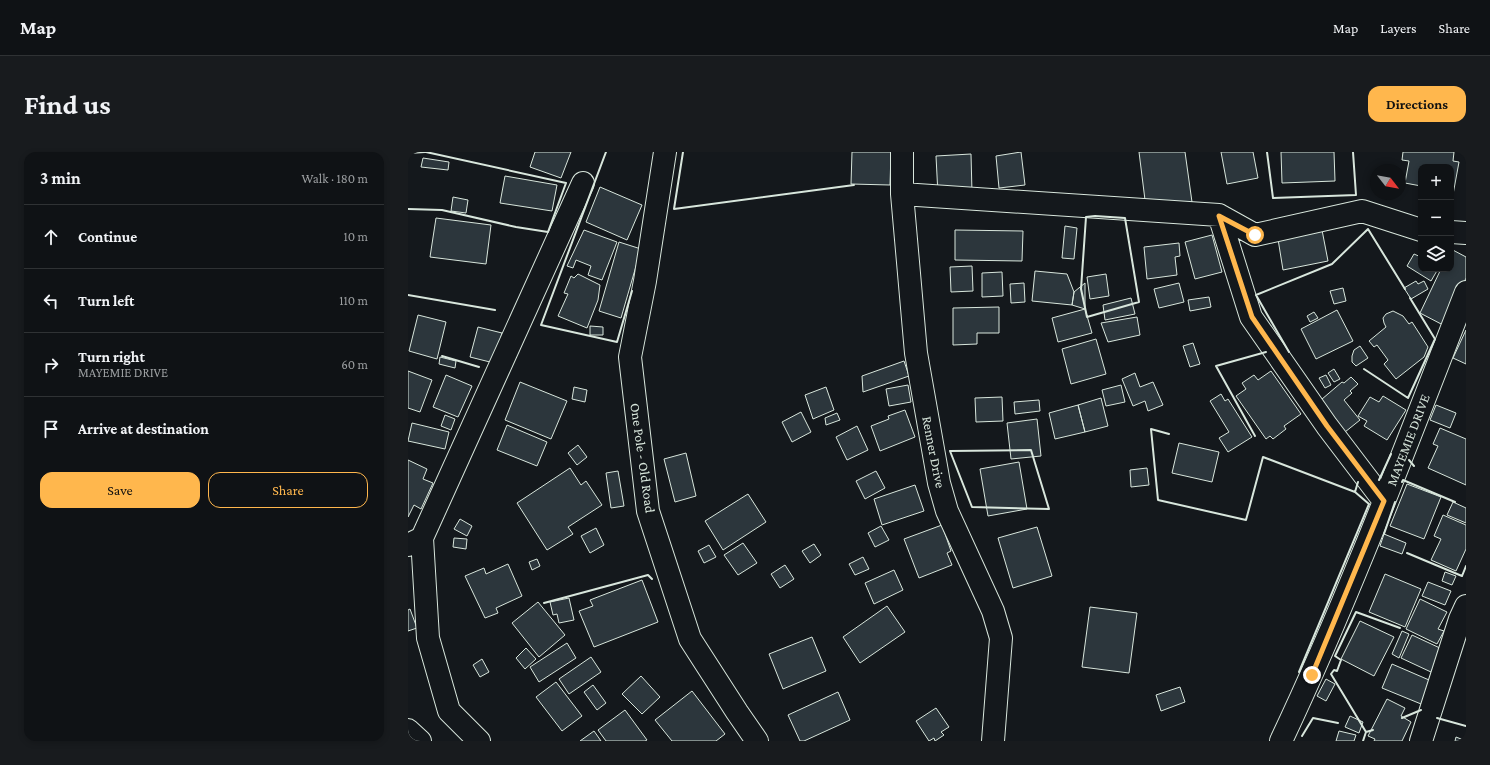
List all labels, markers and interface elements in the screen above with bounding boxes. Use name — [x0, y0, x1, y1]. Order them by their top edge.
text: Map — [20, 17, 56, 38]
text: Map — [1333, 20, 1358, 36]
text: Layers — [1380, 20, 1417, 36]
text: Share — [1439, 20, 1470, 36]
button: Directions — [1368, 86, 1466, 122]
text: Find us — [24, 89, 111, 120]
north arrow — [1370, 164, 1406, 200]
map controls — [1418, 164, 1454, 272]
button: + — [1418, 164, 1454, 200]
text: 3 min — [40, 169, 81, 188]
text: Walk · 180 m — [301, 171, 368, 186]
button: − — [1418, 200, 1454, 236]
icon: ahead — [40, 226, 62, 248]
route start — [1246, 226, 1264, 244]
text: Continue — [78, 229, 137, 245]
text: 10 m — [343, 229, 368, 244]
button: layers — [1418, 236, 1454, 272]
icon: left — [40, 290, 62, 312]
text: Turn left — [78, 293, 134, 309]
text: 110 m — [339, 293, 368, 308]
text: Turn right — [78, 349, 145, 365]
icon: right — [40, 354, 62, 376]
text: 60 m — [341, 357, 368, 372]
text: MAYEMIE DRIVE — [78, 365, 168, 380]
street label: MAYEMIE DRIVE — [1383, 391, 1433, 488]
street label: One Pole - Old Road — [627, 402, 659, 515]
street label: Renner Drive — [919, 415, 949, 489]
icon: arrive — [40, 418, 62, 440]
text: Arrive at destination — [78, 421, 209, 437]
button: Save — [40, 472, 200, 508]
button: Share — [208, 472, 368, 508]
route end — [1303, 666, 1321, 684]

